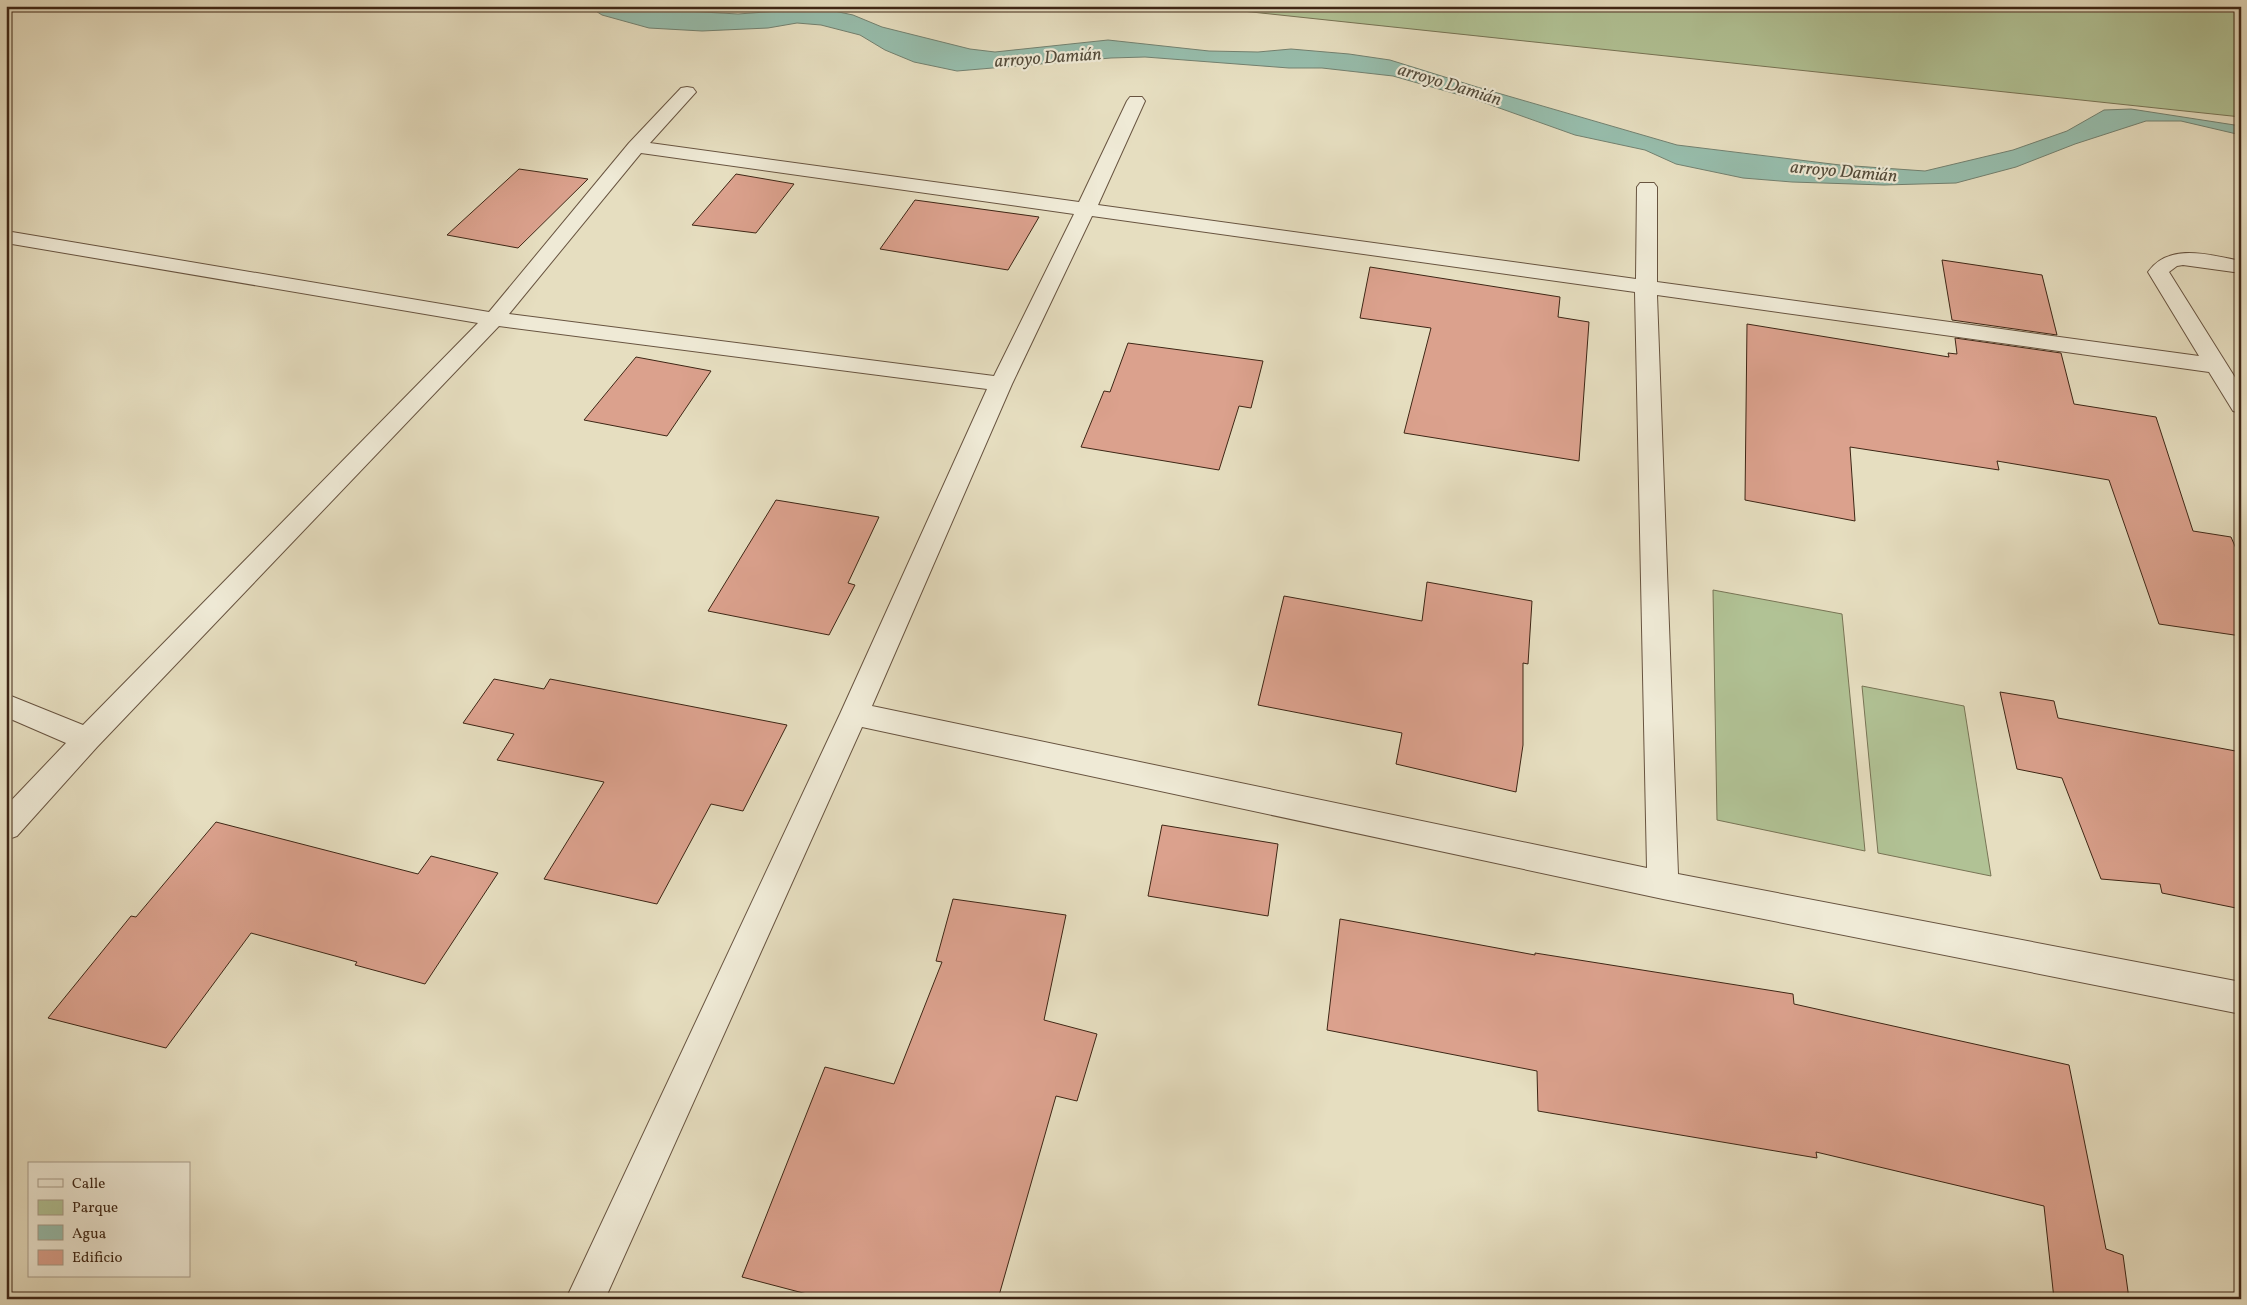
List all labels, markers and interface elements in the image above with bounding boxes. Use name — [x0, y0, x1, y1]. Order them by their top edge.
water label: arroyo Damián — [994, 42, 1102, 75]
water label: arroyo Damián — [1395, 58, 1504, 113]
water label: arroyo Damián — [1789, 155, 1898, 190]
legend — [28, 1162, 190, 1278]
text: Calle — [72, 1174, 105, 1195]
text: Parque — [72, 1198, 118, 1219]
text: Agua — [72, 1224, 106, 1245]
text: Edificio — [72, 1248, 123, 1269]

